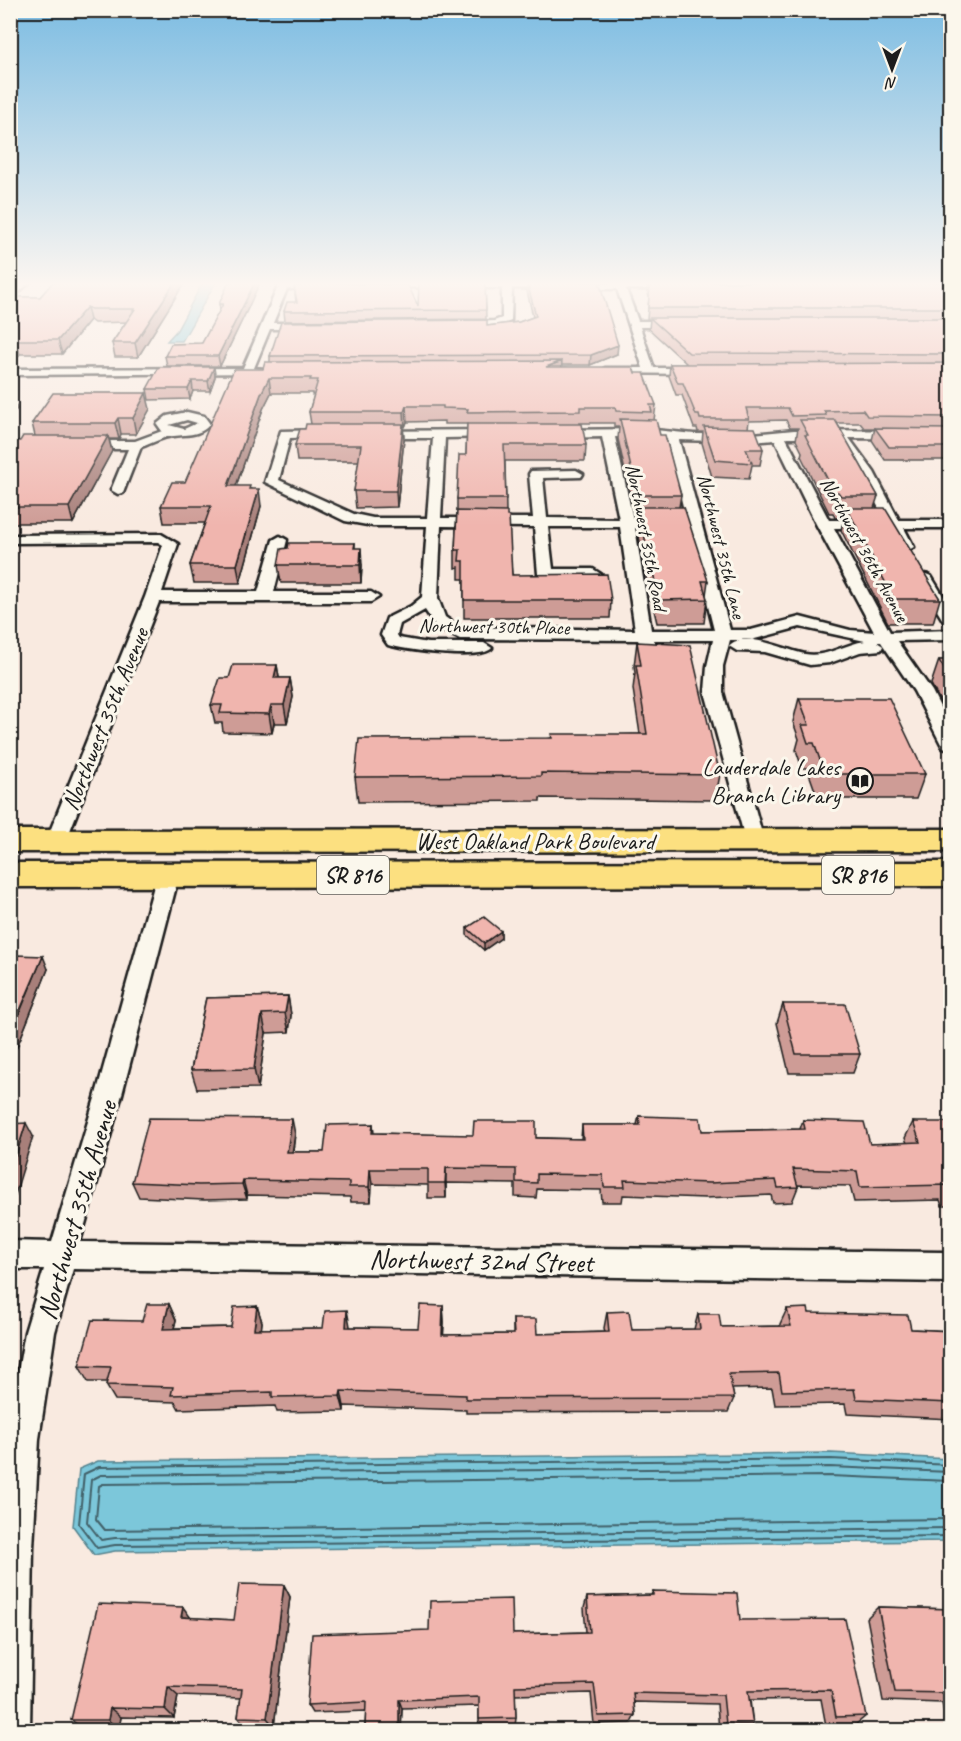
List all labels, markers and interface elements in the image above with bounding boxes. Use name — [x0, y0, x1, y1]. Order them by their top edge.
north arrow — [862, 39, 922, 99]
text: N — [884, 73, 897, 93]
street label: Northwest 35th Road — [620, 462, 674, 616]
street label: Northwest 35th Lane — [691, 471, 752, 623]
street label: Northwest 36th Avenue — [814, 472, 915, 627]
street label: Northwest 30th Place — [418, 613, 571, 640]
street label: Northwest 35th Avenue — [55, 621, 156, 815]
place label: Lauderdale Lakes Branch Library — [702, 752, 842, 810]
library icon: Lauderdale Lakes Branch Library — [845, 766, 875, 796]
street label: West Oakland Park Boulevard — [416, 826, 658, 856]
road number: SR 816 — [317, 856, 389, 894]
road number: SR 816 — [822, 856, 894, 894]
street label: Northwest 35th Avenue — [28, 1095, 125, 1324]
street label: Northwest 32nd Street — [369, 1241, 596, 1280]

